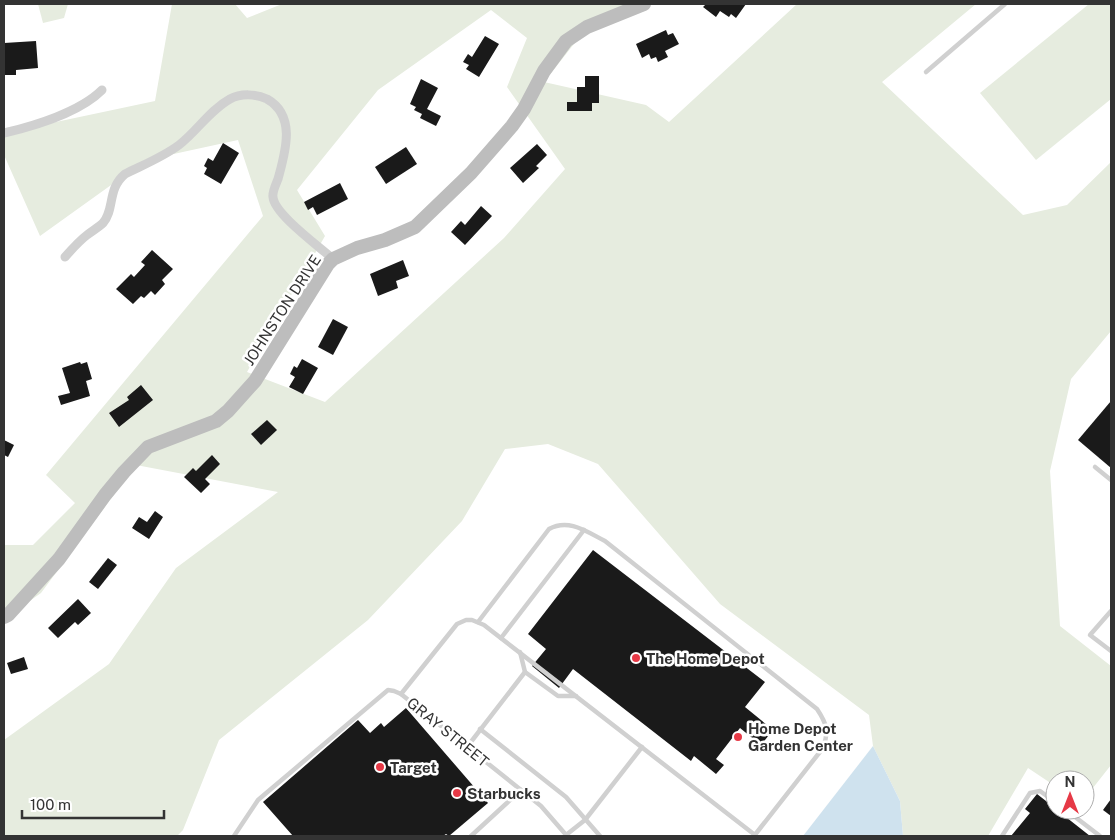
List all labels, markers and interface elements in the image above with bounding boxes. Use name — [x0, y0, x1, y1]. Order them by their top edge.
street label: JOHNSTON DRIVE — [240, 252, 324, 368]
place label: The Home Depot — [646, 650, 765, 667]
marker: The Home Depot — [630, 652, 642, 664]
street label: GRAY STREET — [404, 694, 492, 770]
place label: Home Depot Garden Center — [748, 720, 853, 754]
marker: Home Depot Garden Center — [732, 731, 744, 743]
place label: Target — [390, 759, 437, 776]
marker: Target — [374, 761, 386, 773]
north arrow — [1045, 770, 1095, 820]
text: N — [1065, 774, 1075, 790]
place label: Starbucks — [467, 785, 541, 802]
marker: Starbucks — [451, 787, 463, 799]
scale bar — [22, 788, 165, 820]
text: 100 m — [30, 796, 71, 813]

